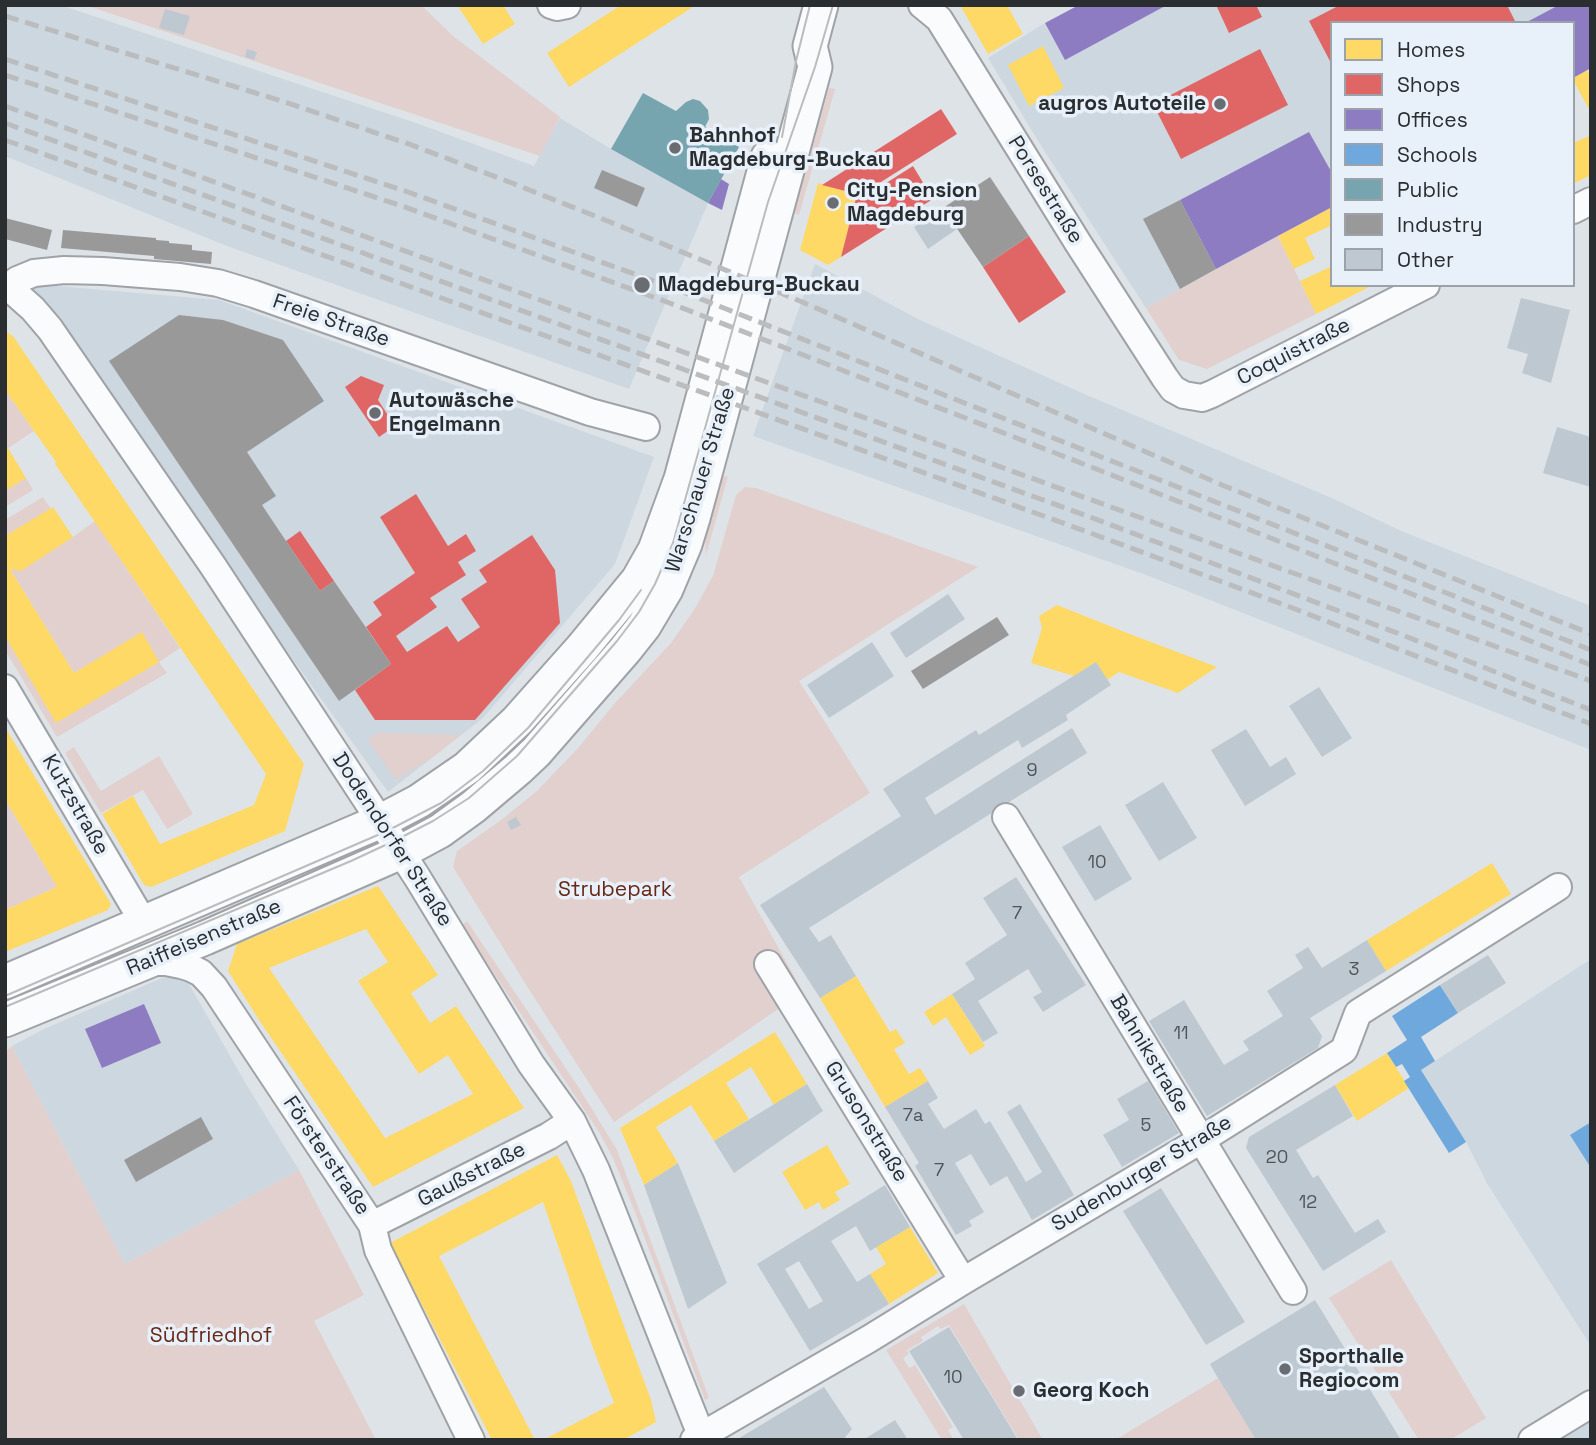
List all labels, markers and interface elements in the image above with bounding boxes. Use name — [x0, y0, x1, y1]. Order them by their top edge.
legend — [1330, 21, 1575, 287]
text: Homes — [1397, 36, 1465, 63]
text: Shops — [1397, 71, 1460, 98]
place label: augros Autoteile — [1038, 91, 1206, 117]
marker: augros Autoteile — [1212, 96, 1228, 112]
text: Offices — [1397, 106, 1468, 133]
place label: Bahnhof Magdeburg-Buckau — [689, 123, 891, 173]
street label: Porsestraße — [1002, 132, 1088, 248]
marker: Bahnhof Magdeburg-Buckau — [667, 140, 683, 156]
text: Schools — [1397, 141, 1477, 168]
text: Public — [1397, 176, 1459, 203]
place label: City-Pension Magdeburg — [847, 178, 978, 228]
marker: City-Pension Magdeburg — [825, 195, 841, 211]
text: Industry — [1397, 211, 1483, 238]
text: Other — [1397, 246, 1454, 273]
place label: Magdeburg-Buckau — [658, 272, 860, 298]
marker: Magdeburg-Buckau — [632, 275, 652, 295]
street label: Freie Straße — [269, 289, 393, 353]
street label: Coquistraße — [1233, 313, 1355, 391]
street label: Warschauer Straße — [661, 384, 741, 576]
place label: Autowäsche Engelmann — [389, 388, 514, 438]
marker: Autowäsche Engelmann — [367, 405, 383, 421]
street label: Dodendorfer Straße — [326, 748, 458, 932]
street label: Kutzstraße — [36, 750, 114, 860]
house number: 9 — [1026, 760, 1038, 782]
house number: 10 — [1087, 852, 1107, 874]
park label: Strubepark — [558, 877, 672, 903]
street label: Raiffeisenstraße — [123, 894, 285, 982]
house number: 7 — [1012, 903, 1022, 925]
house number: 3 — [1349, 959, 1359, 981]
street label: Bahnikstraße — [1104, 990, 1194, 1118]
house number: 11 — [1173, 1023, 1189, 1045]
street label: Grusonstraße — [819, 1057, 913, 1187]
street label: Försterstraße — [277, 1092, 375, 1220]
house number: 7a — [903, 1105, 923, 1127]
street label: Sudenburger Straße — [1047, 1110, 1237, 1238]
house number: 5 — [1141, 1115, 1151, 1137]
street label: Gaußstraße — [414, 1137, 530, 1213]
house number: 20 — [1266, 1147, 1288, 1169]
house number: 7 — [934, 1160, 944, 1182]
house number: 12 — [1299, 1192, 1317, 1214]
park label: Südfriedhof — [150, 1323, 272, 1349]
place label: Sporthalle Regiocom — [1299, 1344, 1404, 1394]
marker: Sporthalle Regiocom — [1277, 1361, 1293, 1377]
house number: 10 — [943, 1367, 963, 1389]
place label: Georg Koch — [1033, 1378, 1149, 1404]
marker: Georg Koch — [1011, 1383, 1027, 1399]

